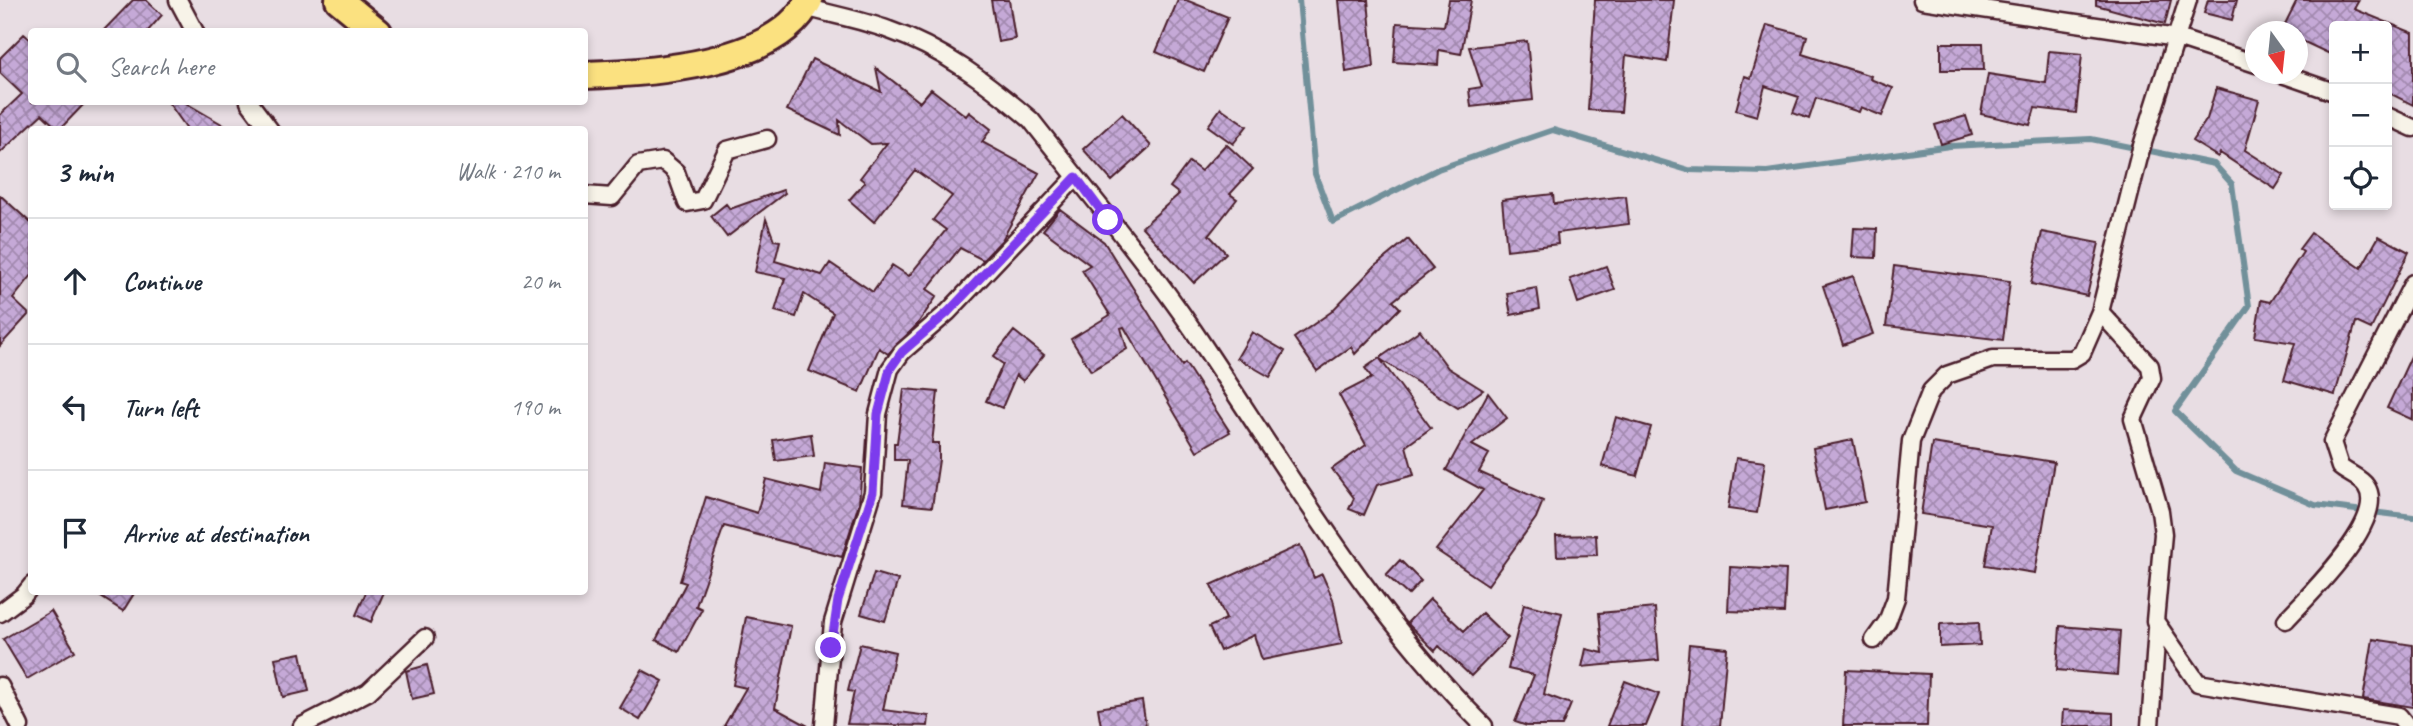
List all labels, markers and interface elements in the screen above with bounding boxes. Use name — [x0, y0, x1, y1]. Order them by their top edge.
north arrow — [2245, 21, 2308, 84]
map controls — [2329, 21, 2392, 210]
button: + — [2329, 21, 2392, 84]
search box — [28, 28, 588, 105]
icon: search — [52, 48, 90, 86]
text: Search here — [108, 50, 214, 83]
button: − — [2329, 84, 2392, 147]
button: locate — [2329, 147, 2392, 210]
text: 3 min — [56, 153, 113, 191]
text: Walk · 210 m — [456, 157, 560, 186]
route start — [1092, 204, 1123, 235]
icon: ahead — [56, 262, 94, 300]
text: Continue — [123, 265, 201, 298]
text: 20 m — [521, 267, 560, 296]
icon: left — [56, 388, 94, 426]
text: Turn left — [123, 391, 198, 424]
text: 190 m — [511, 393, 560, 422]
icon: arrive — [56, 514, 94, 552]
text: Arrive at destination — [123, 517, 309, 550]
route end — [815, 632, 846, 663]

